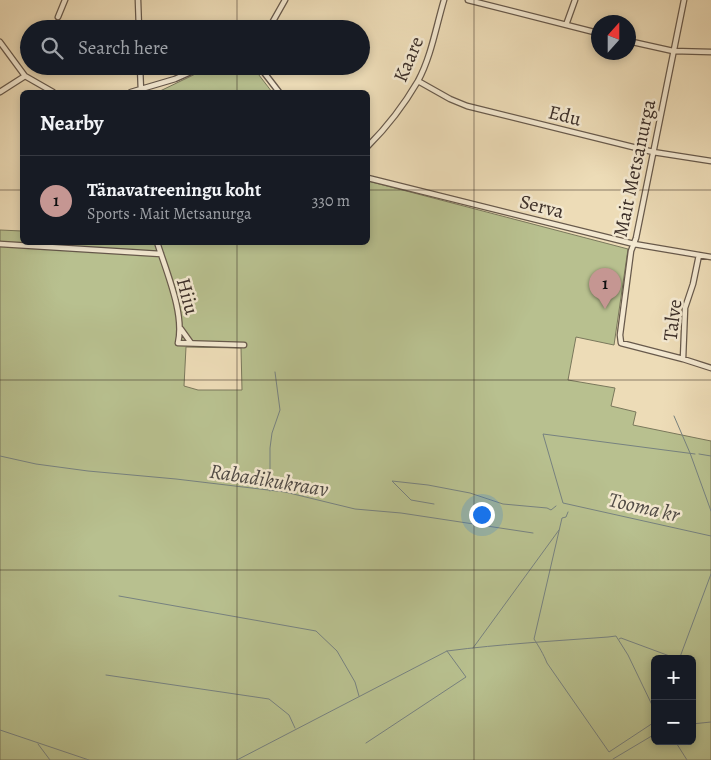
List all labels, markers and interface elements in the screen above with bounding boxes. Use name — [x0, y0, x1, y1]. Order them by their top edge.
north arrow — [591, 15, 636, 60]
search box — [20, 20, 370, 75]
street label: Kaare — [387, 32, 430, 86]
icon: search — [38, 34, 66, 62]
text: Search here — [78, 35, 168, 61]
street label: Mait Metsanurga — [607, 96, 662, 240]
street label: Edu — [546, 98, 584, 133]
text: Nearby — [40, 109, 103, 137]
text: Tänavatreeningu koht — [87, 177, 261, 203]
street label: Serva — [517, 188, 568, 225]
text: 1 — [53, 190, 59, 212]
text: 330 m — [312, 190, 350, 212]
text: Sports · Mait Metsanurga — [87, 203, 251, 225]
pin: 1 — [589, 268, 621, 309]
street label: Hiiu — [170, 275, 205, 318]
street label: Talve — [657, 298, 688, 342]
water label: Rabadikukraav — [208, 457, 331, 503]
water label: Tooma kr — [606, 485, 683, 529]
your location — [469, 502, 495, 528]
map controls — [651, 655, 696, 745]
button: + — [651, 655, 696, 700]
button: − — [651, 700, 696, 745]

